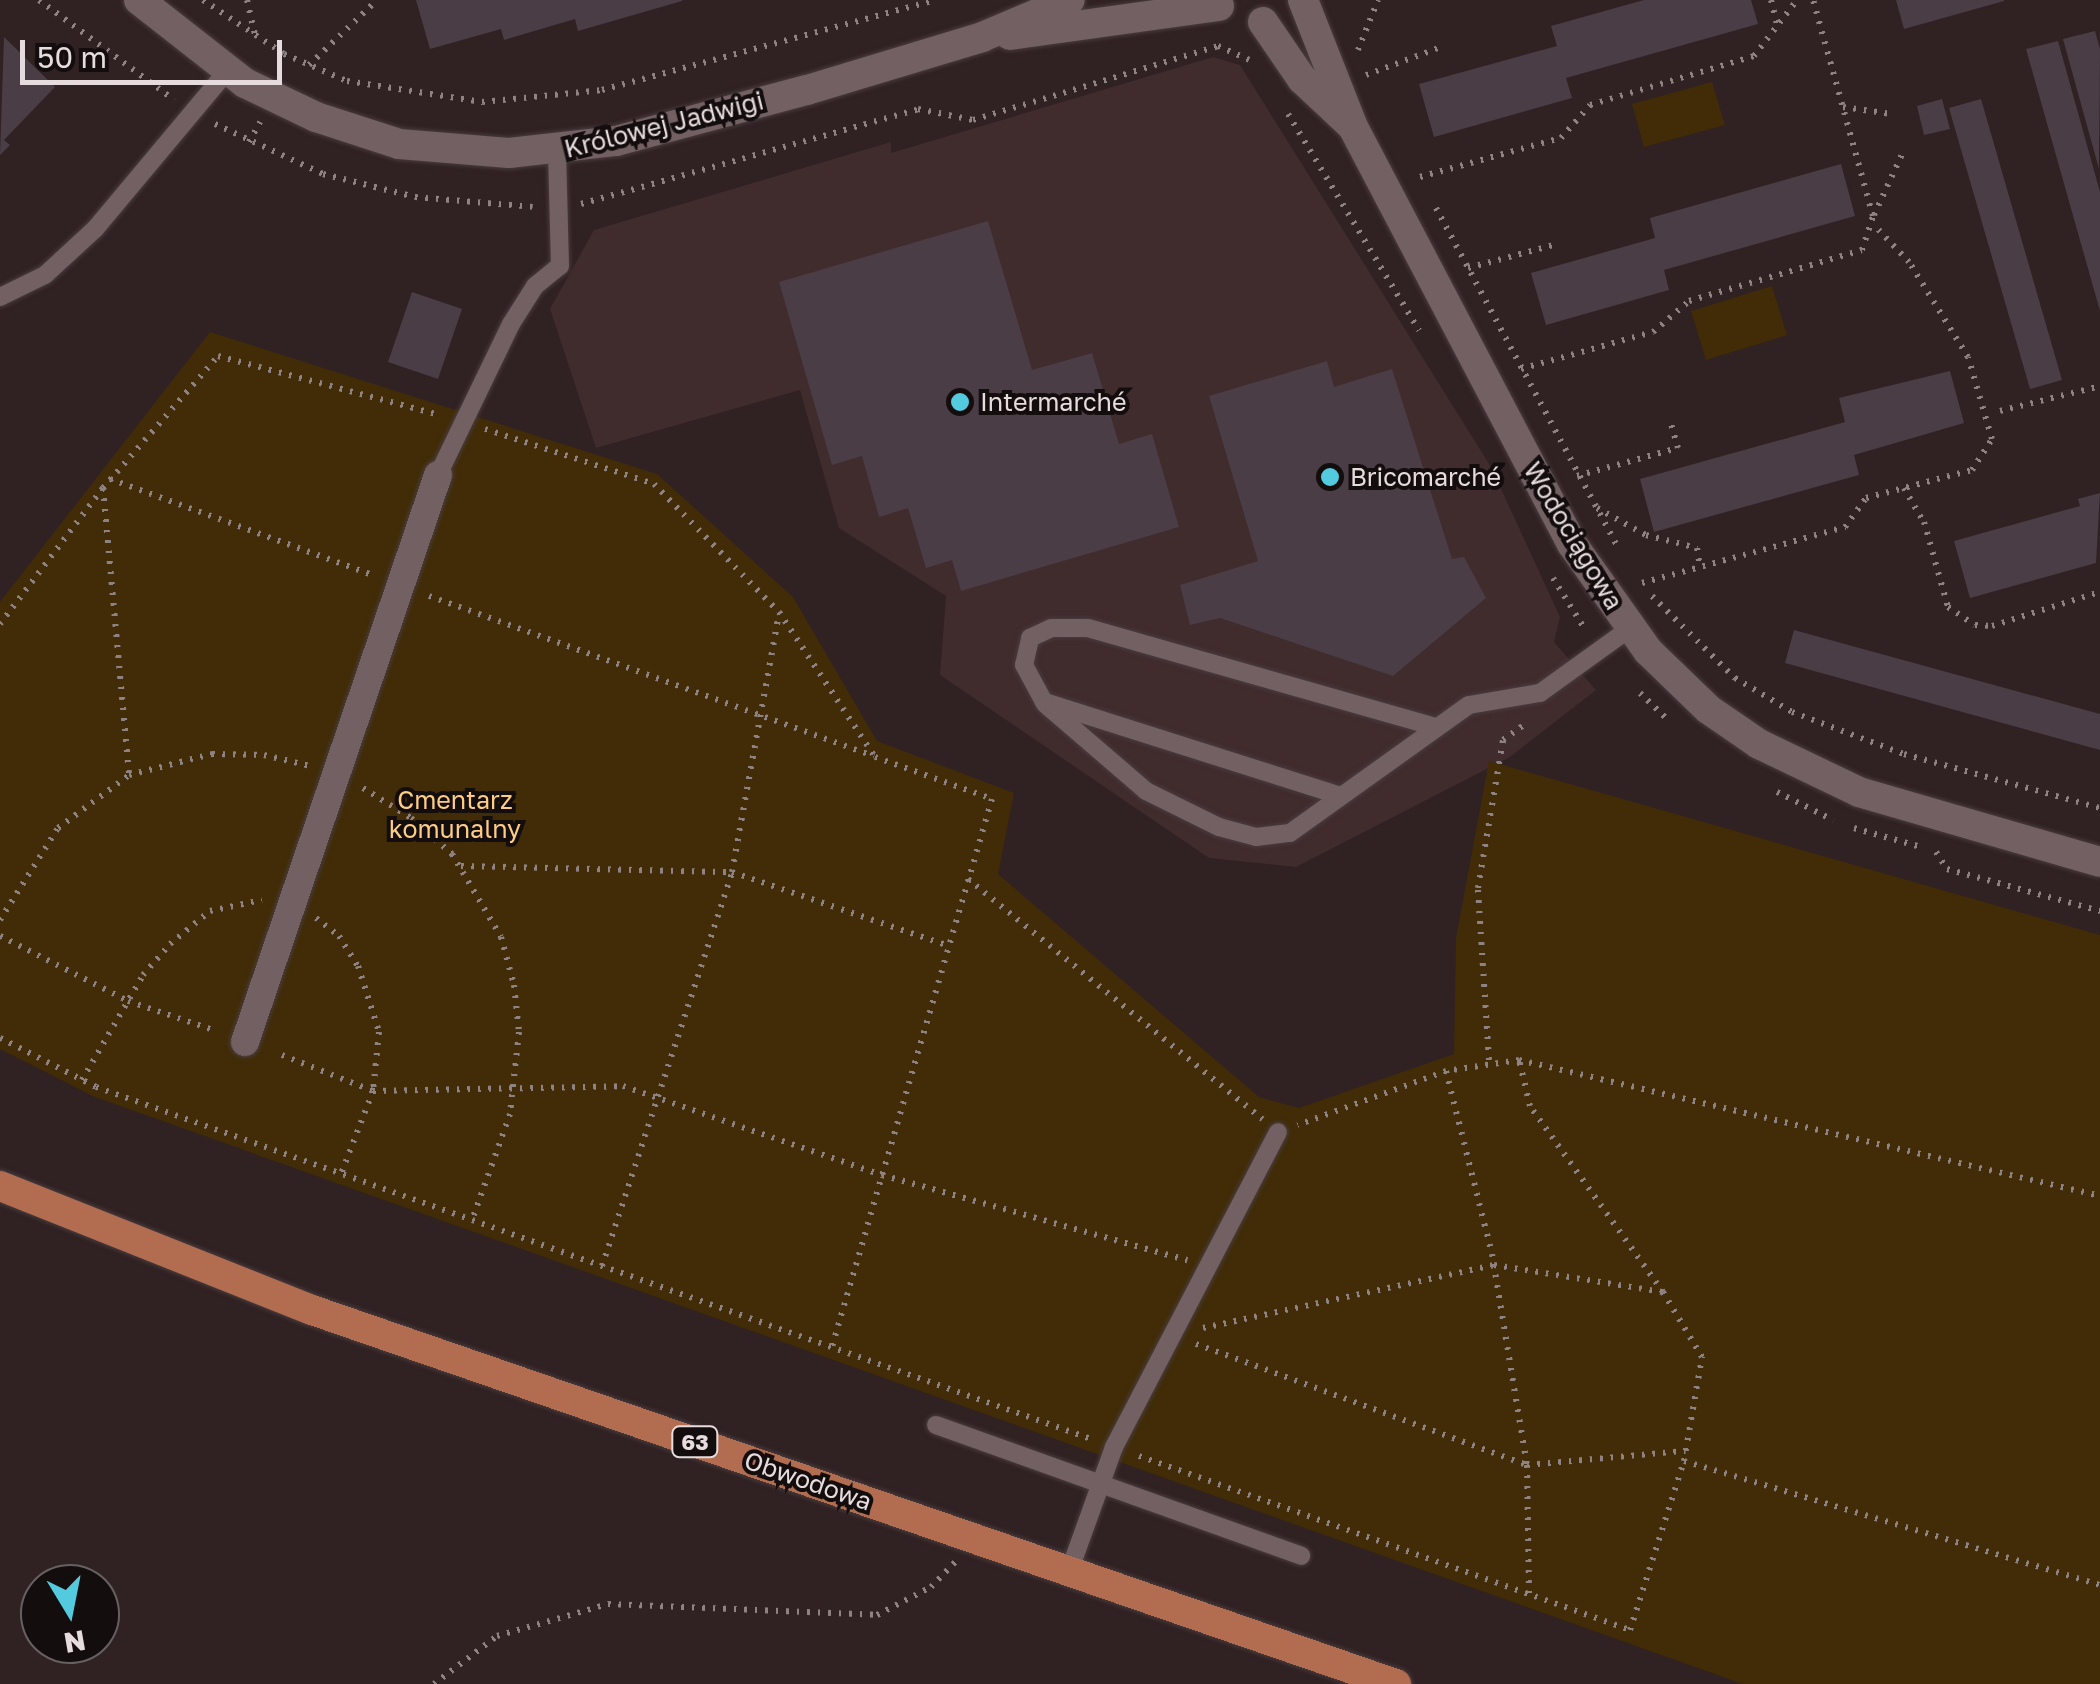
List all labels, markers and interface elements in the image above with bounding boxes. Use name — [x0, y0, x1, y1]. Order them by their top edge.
scale bar — [25, 20, 288, 82]
text: 50 m — [37, 39, 107, 75]
street label: Królowej Jadwigi — [561, 86, 767, 164]
place label: Intermarché — [980, 387, 1126, 417]
marker: Intermarché — [949, 391, 971, 413]
street label: Wodociągowa — [1517, 457, 1629, 615]
place label: Bricomarché — [1350, 462, 1501, 492]
marker: Bricomarché — [1319, 466, 1341, 488]
park label: Cmentarz komunalny — [389, 786, 521, 845]
road number: 63 — [670, 1425, 720, 1459]
street label: Obwodowa — [740, 1445, 876, 1517]
north arrow — [20, 1564, 120, 1664]
text: N — [62, 1624, 88, 1660]

